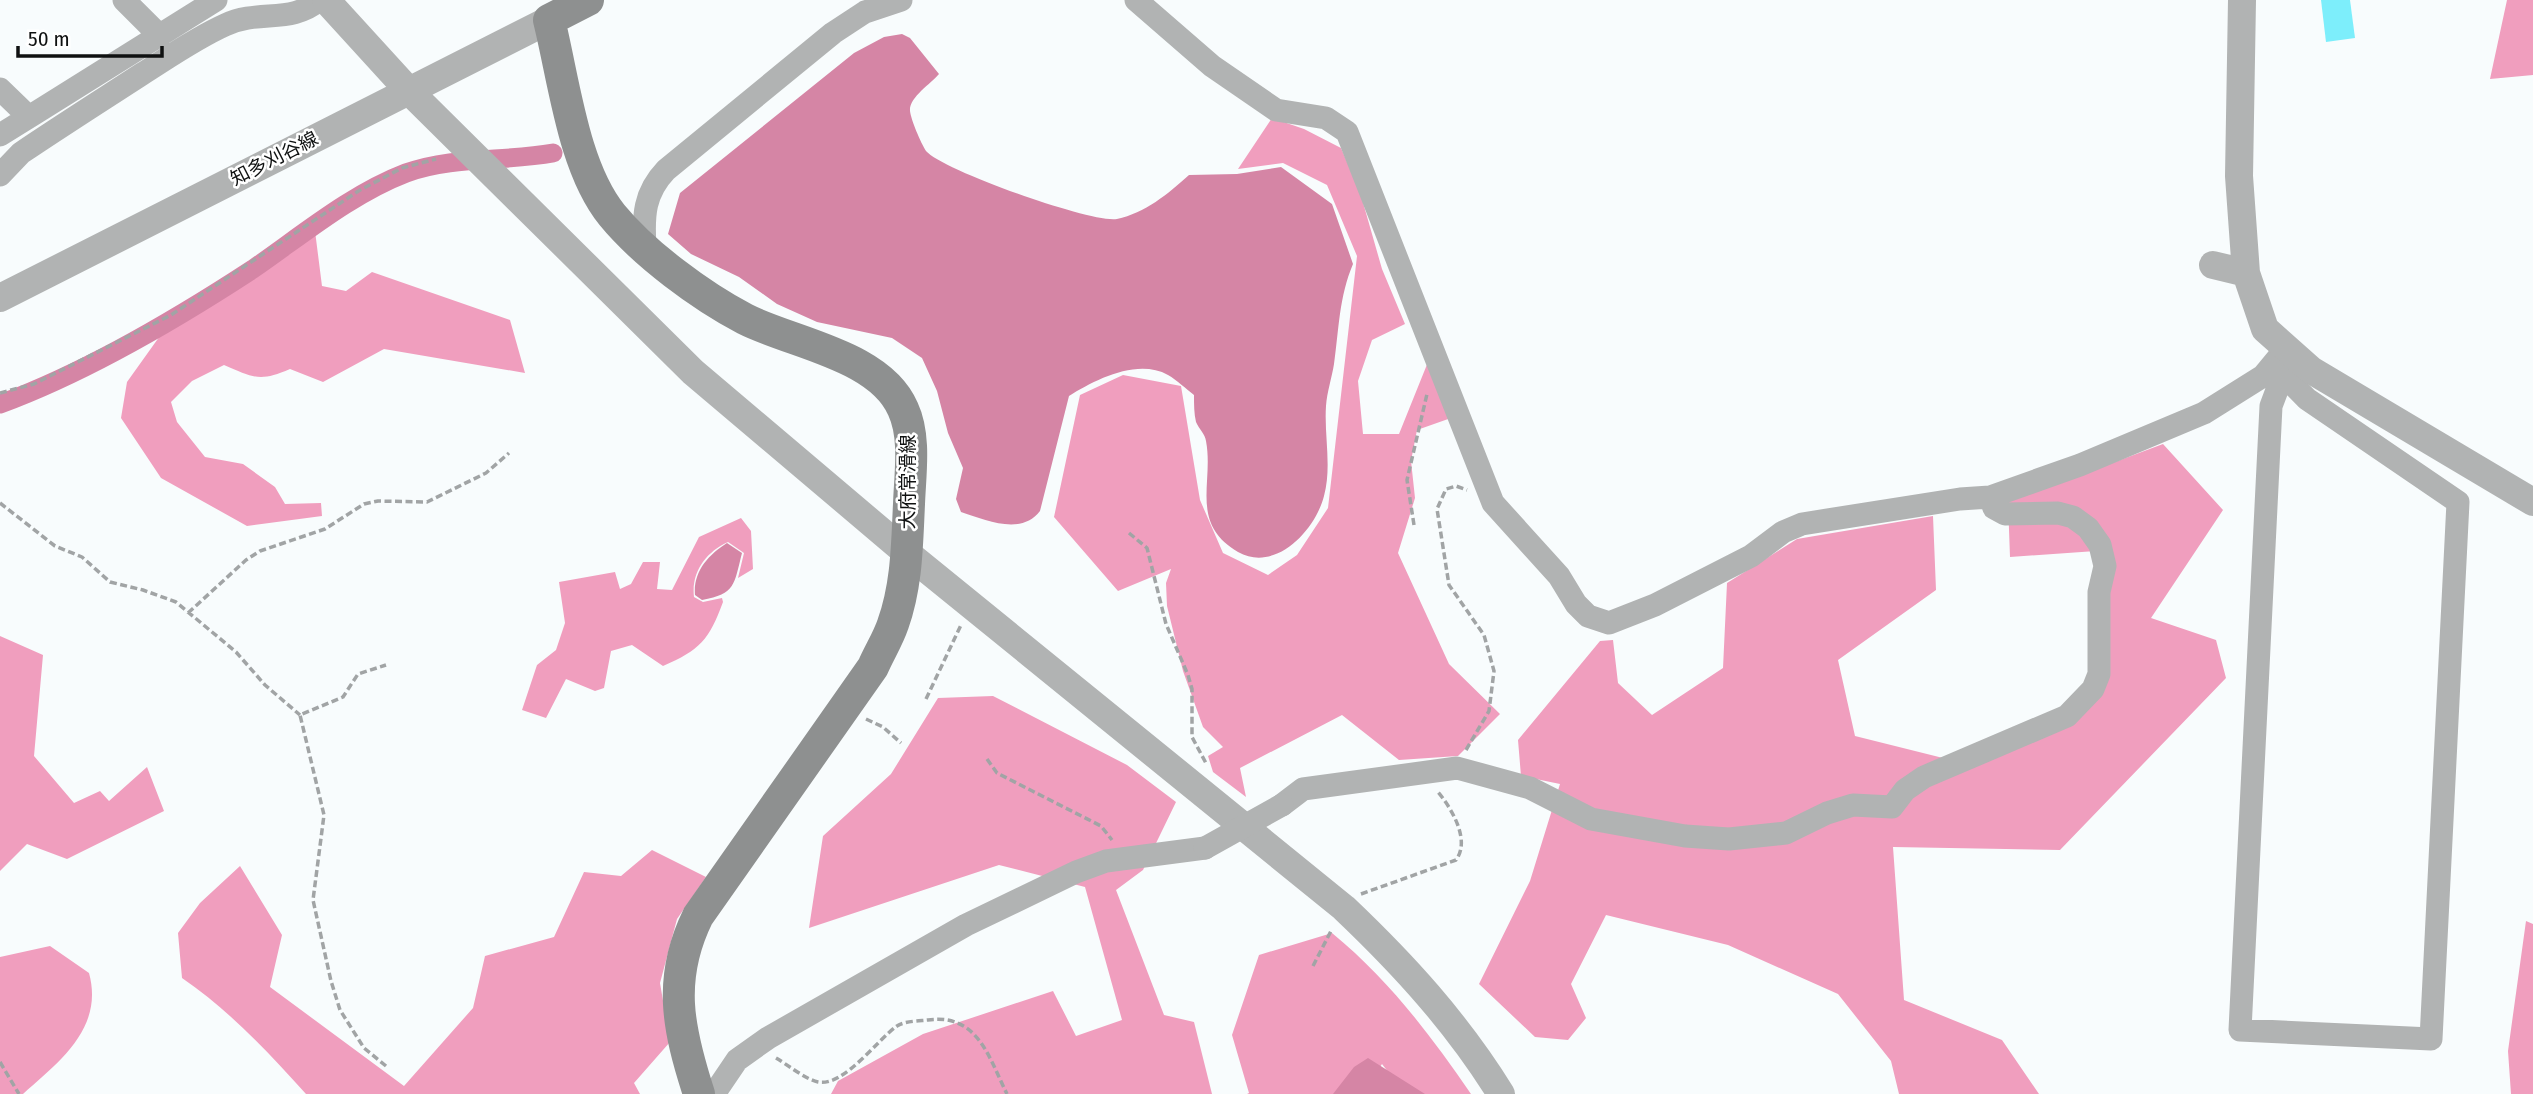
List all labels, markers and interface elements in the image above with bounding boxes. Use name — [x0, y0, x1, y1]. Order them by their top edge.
scale bar — [18, 14, 161, 58]
text: 50 m — [28, 26, 70, 52]
street label: 知多刈谷線 — [227, 127, 322, 190]
street label: 大府常滑線 — [896, 434, 919, 530]

